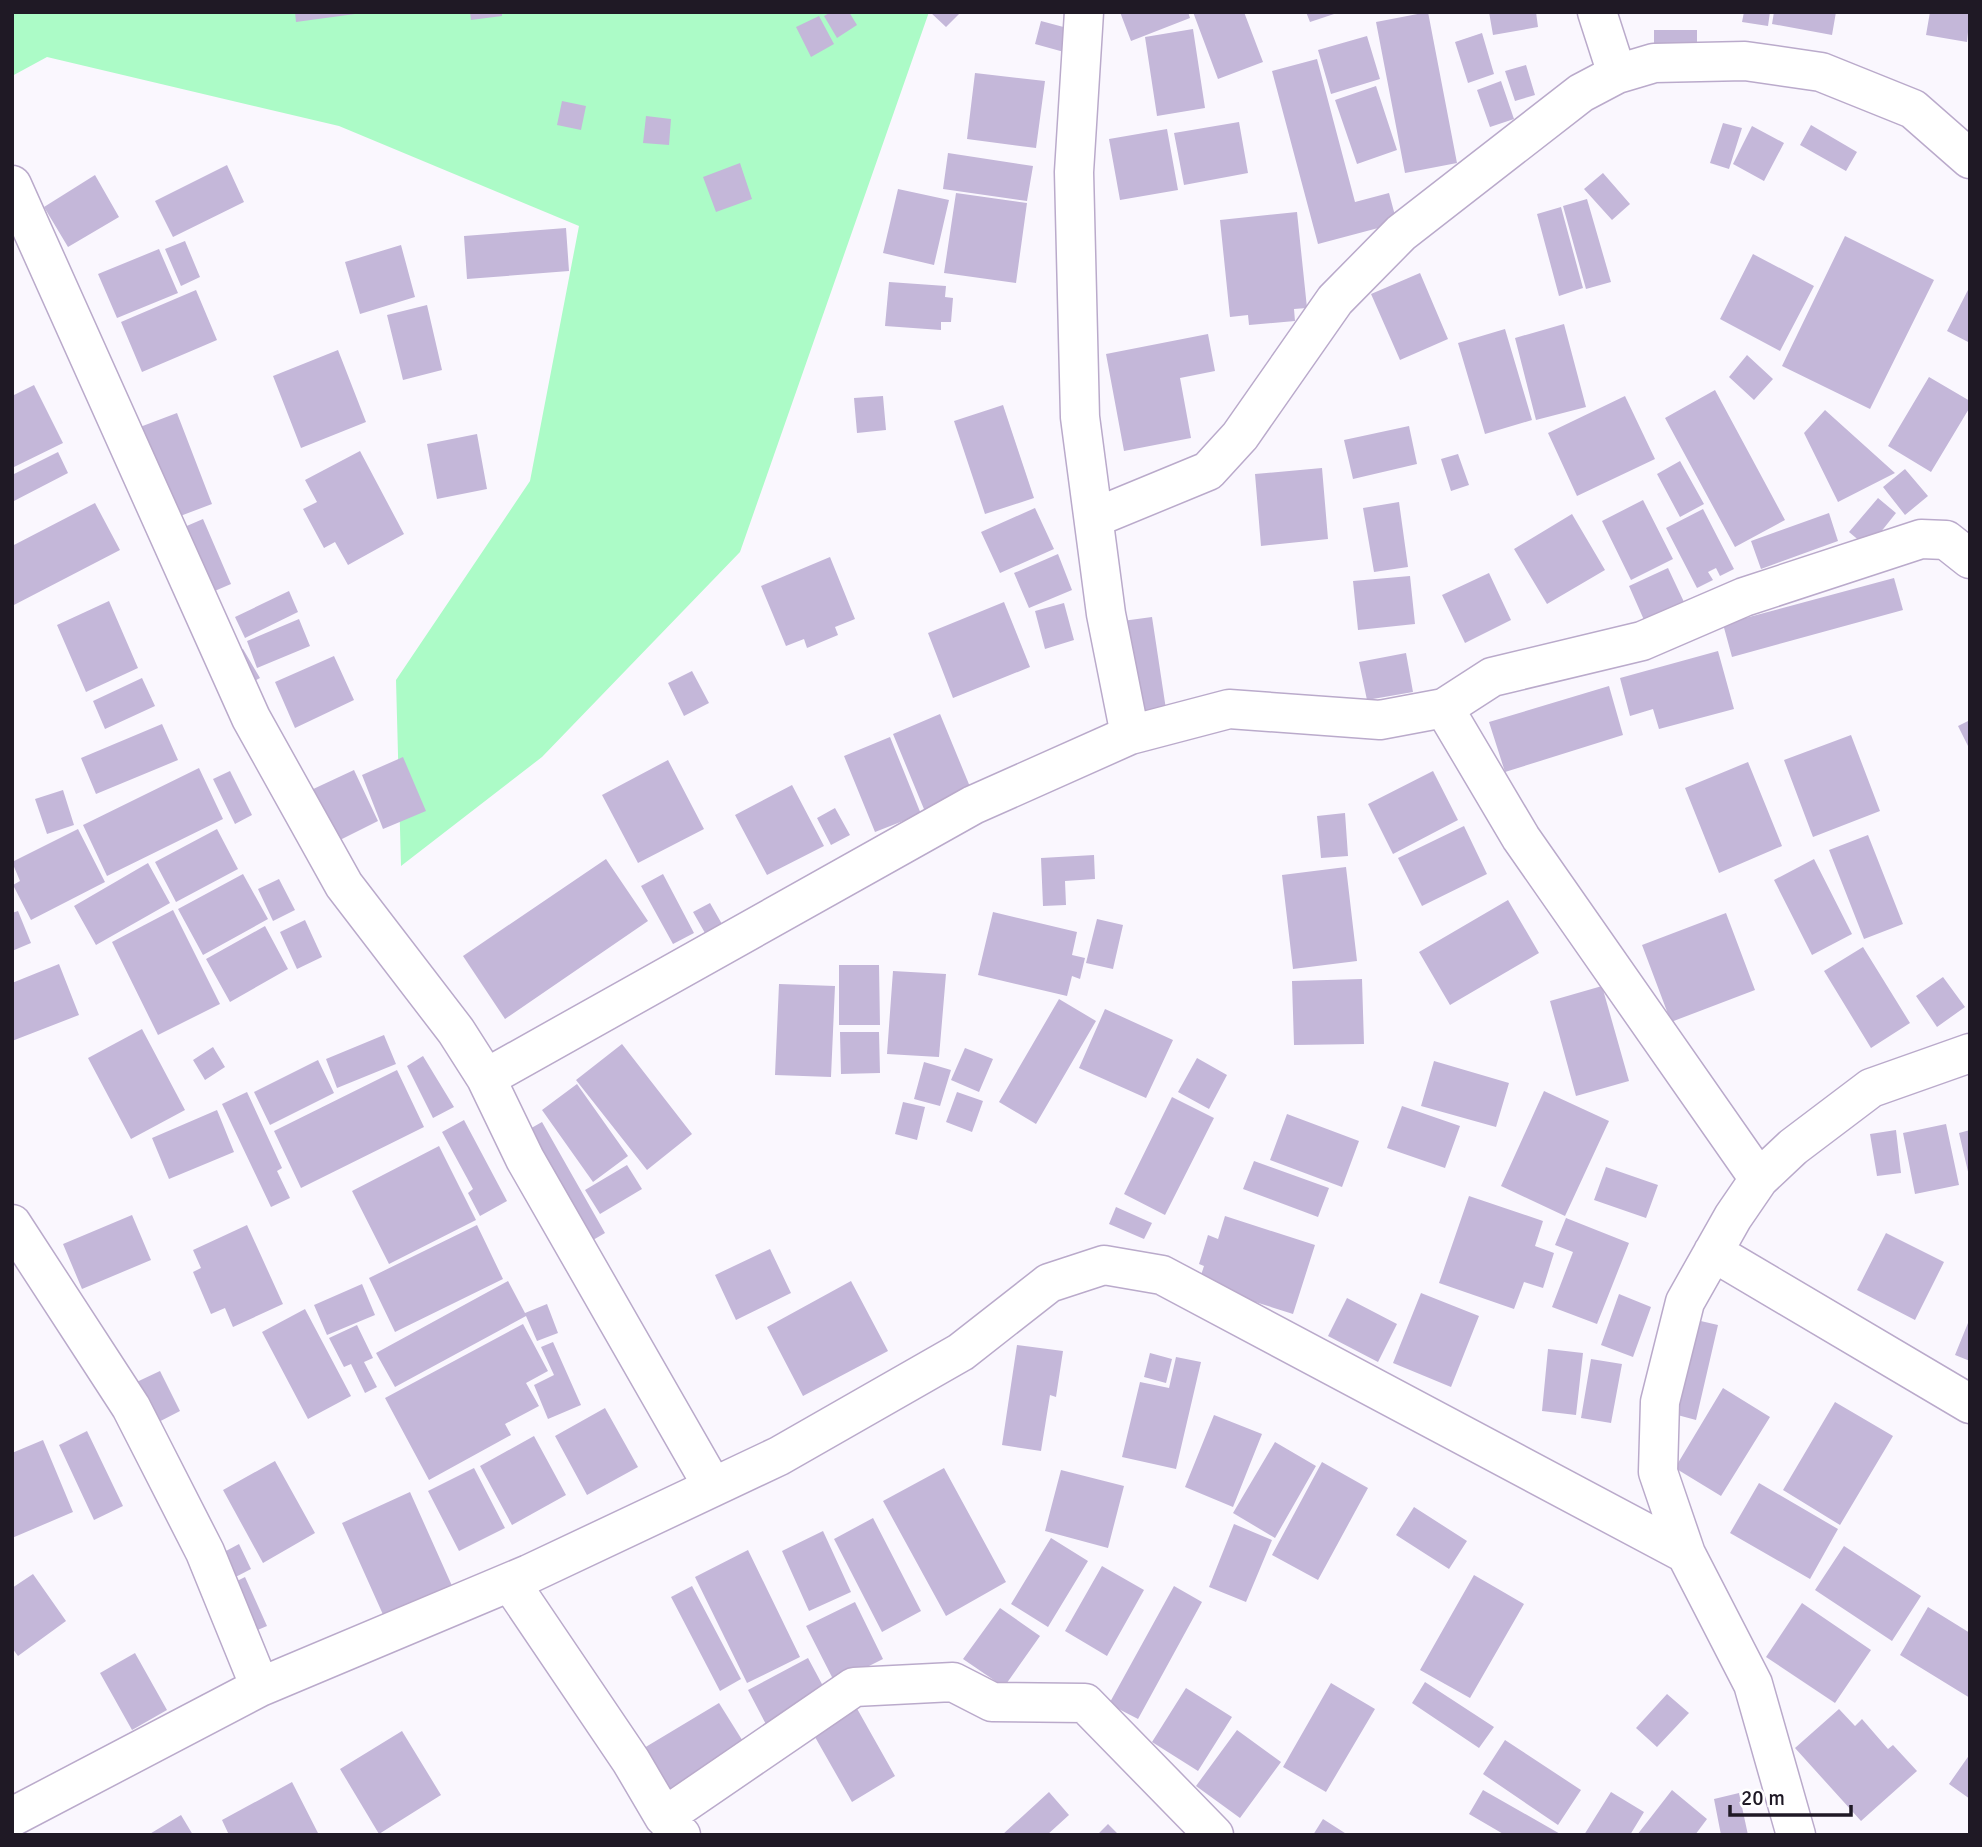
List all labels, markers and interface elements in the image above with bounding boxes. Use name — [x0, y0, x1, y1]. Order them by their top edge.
scale bar — [1730, 1773, 1851, 1817]
text: 20 m — [1741, 1785, 1785, 1811]

